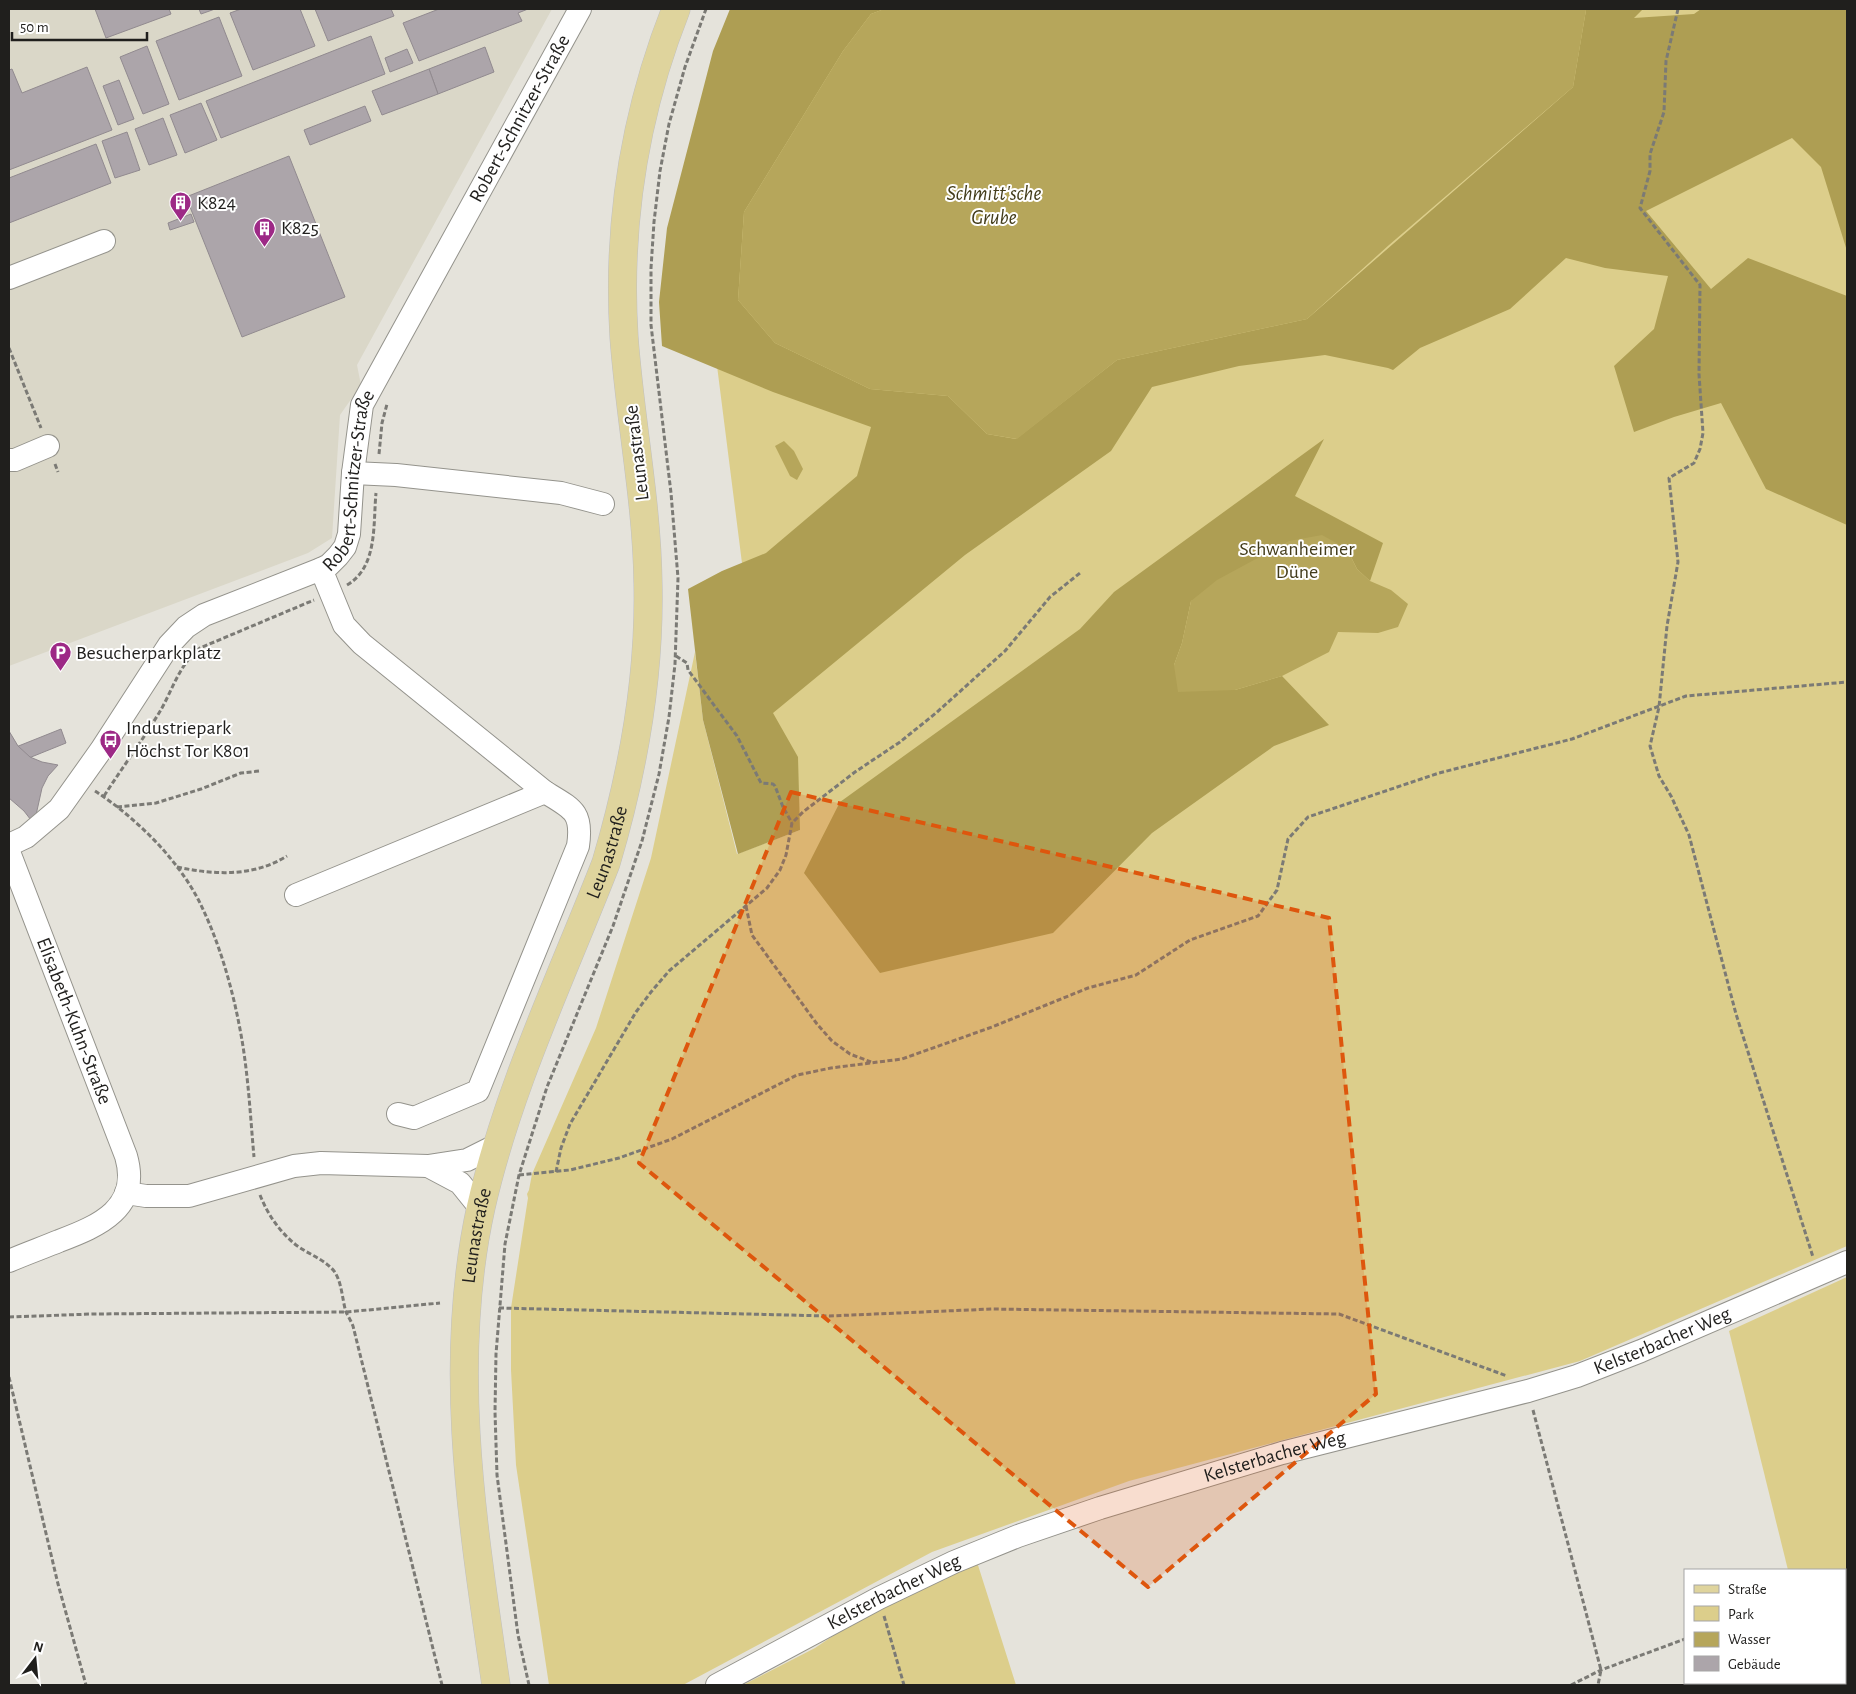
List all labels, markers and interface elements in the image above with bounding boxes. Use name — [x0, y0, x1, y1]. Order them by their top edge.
scale bar — [12, 10, 148, 42]
text: 50 m — [20, 20, 49, 35]
street label: Robert-Schnitzer-Straße — [466, 32, 574, 206]
water label: Schmitt'sche Grube — [947, 183, 1041, 228]
building icon: K824 — [169, 191, 193, 222]
place label: K824 — [197, 193, 236, 213]
building icon: K825 — [253, 216, 277, 247]
place label: K825 — [281, 218, 319, 238]
street label: Robert-Schnitzer-Straße — [319, 386, 378, 575]
street label: Leunastraße — [621, 404, 653, 502]
park label: Schwanheimer Düne — [1239, 539, 1355, 582]
parking icon: Besucherparkplatz — [48, 641, 72, 672]
place label: Besucherparkplatz — [76, 643, 221, 663]
place label: Industriepark Höchst Tor K801 — [126, 718, 250, 761]
bus stop icon: Industriepark Höchst Tor K801 — [98, 728, 122, 759]
street label: Leunastraße — [583, 804, 631, 902]
street label: Elisabeth-Kuhn-Straße — [33, 935, 115, 1107]
street label: Leunastraße — [459, 1186, 495, 1284]
street label: Kelsterbacher Weg — [1591, 1303, 1734, 1378]
street label: Kelsterbacher Weg — [1201, 1427, 1348, 1486]
street label: Kelsterbacher Weg — [824, 1550, 964, 1634]
legend — [1684, 1569, 1846, 1684]
text: Straße — [1728, 1582, 1767, 1597]
text: Park — [1728, 1607, 1754, 1622]
text: Wasser — [1728, 1632, 1771, 1647]
north arrow — [10, 1634, 60, 1684]
text: N — [32, 1639, 45, 1656]
text: Gebäude — [1728, 1657, 1781, 1672]

